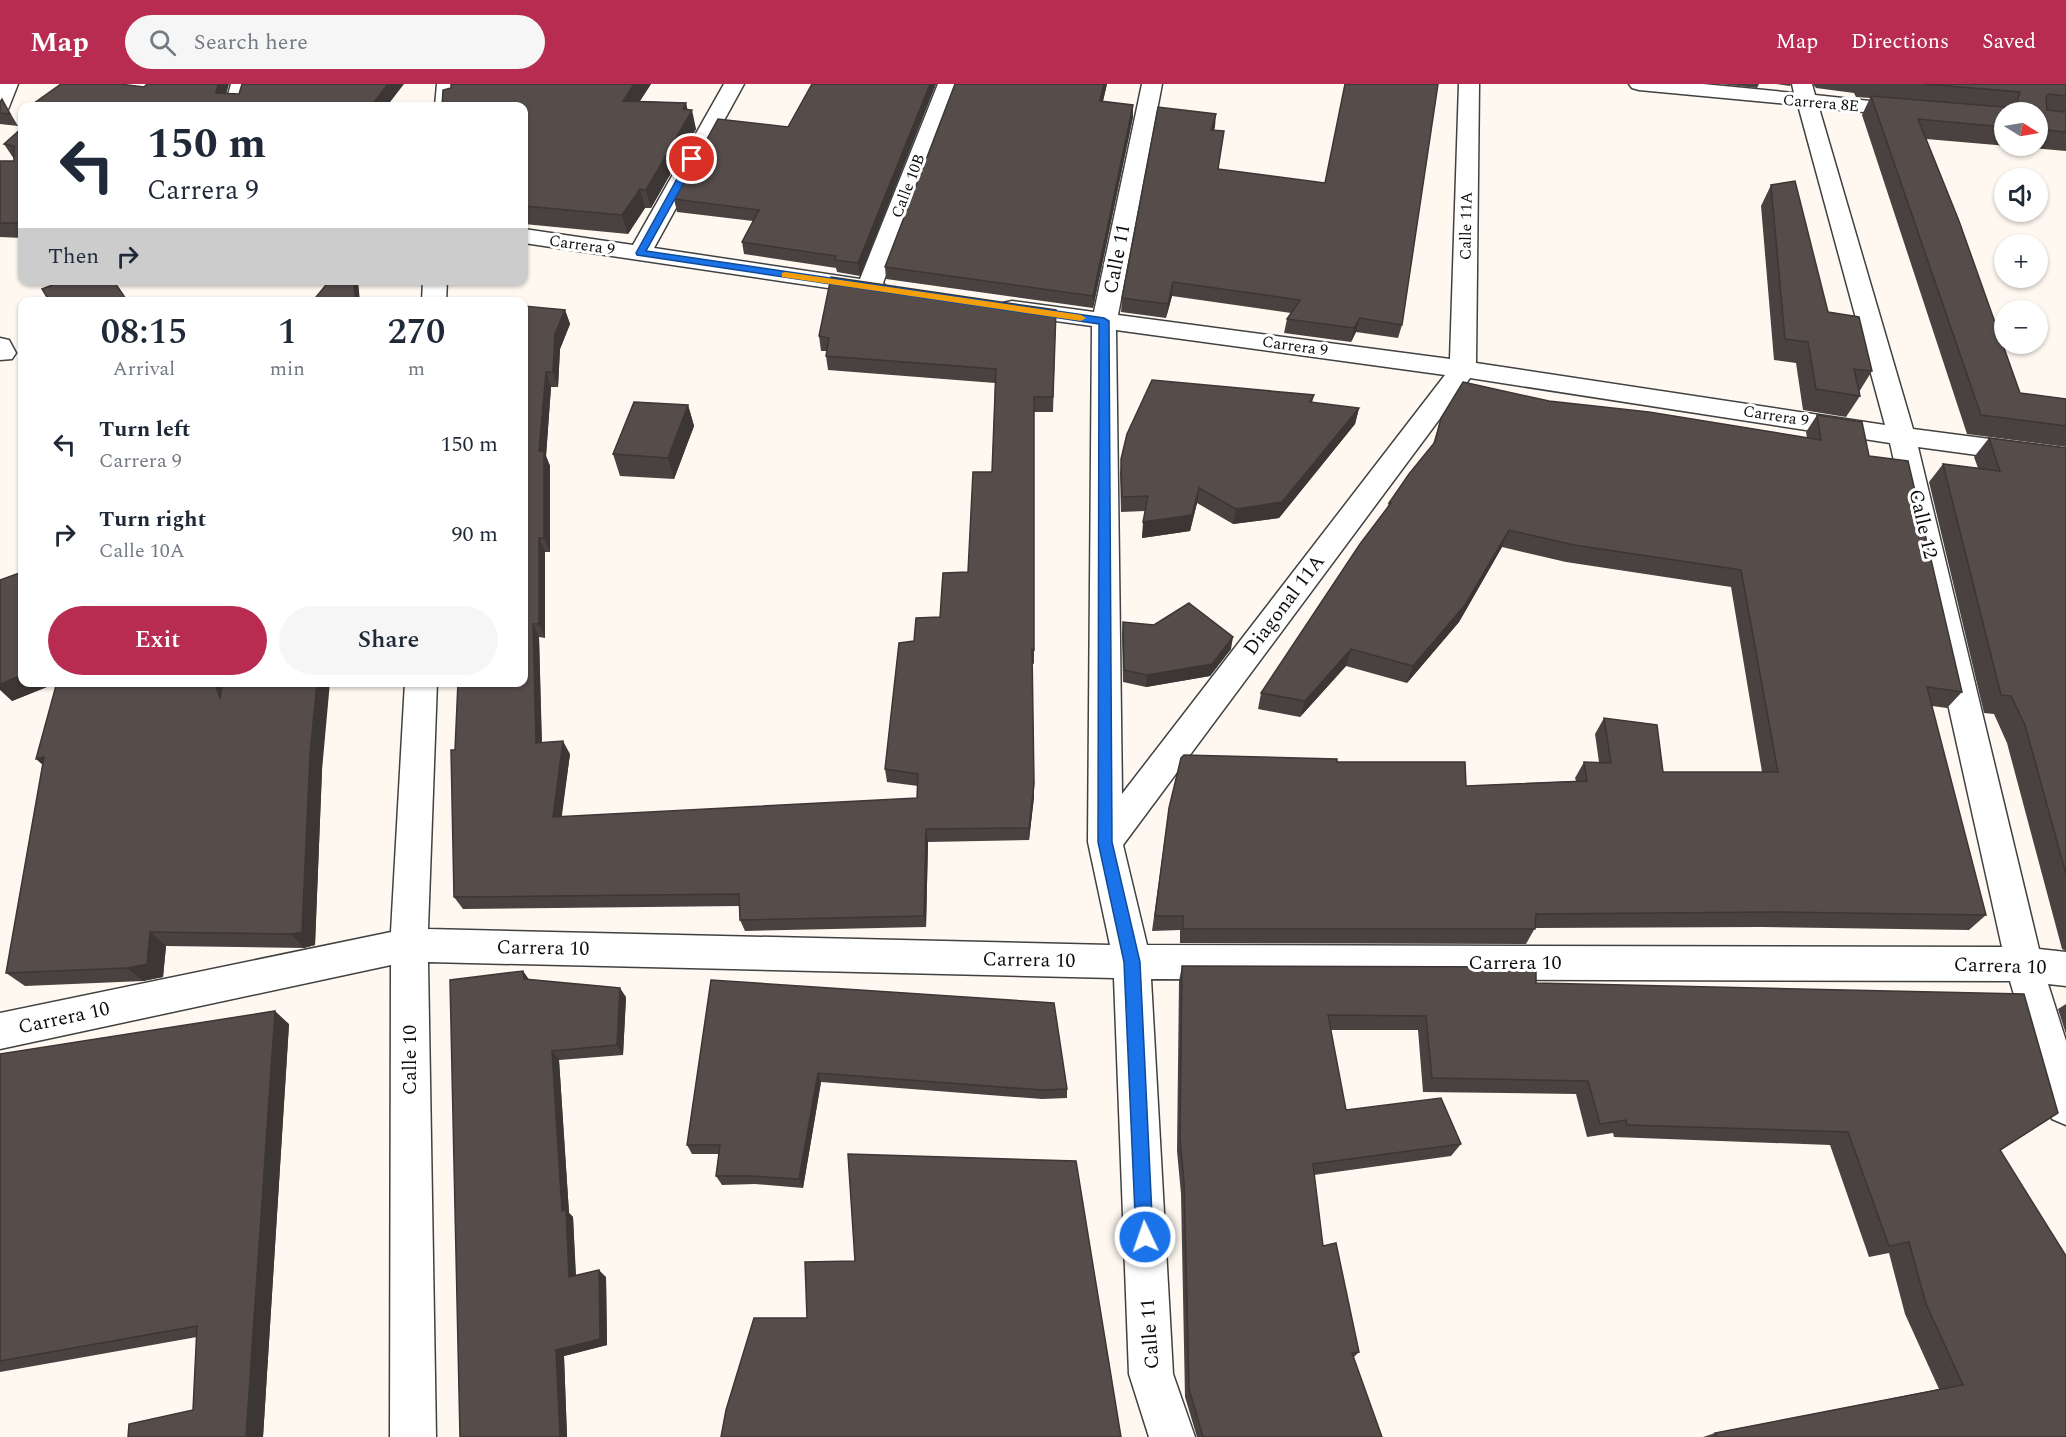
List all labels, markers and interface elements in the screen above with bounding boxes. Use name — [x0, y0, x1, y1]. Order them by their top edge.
search box — [125, 15, 545, 69]
text: Map — [30, 21, 89, 64]
icon: search — [146, 26, 179, 59]
text: Search here — [194, 26, 308, 59]
text: Map — [1776, 26, 1818, 58]
text: Directions — [1851, 26, 1949, 58]
text: Saved — [1982, 26, 2036, 58]
street label: Carrera 8E — [1782, 88, 1860, 118]
north arrow — [1994, 102, 2048, 156]
map controls — [1994, 102, 2048, 354]
text: 150 m — [147, 113, 266, 176]
icon: left — [48, 126, 126, 204]
pin — [666, 133, 717, 184]
icon: arrive — [675, 142, 708, 175]
street label: Calle 10B — [885, 150, 931, 222]
button: sound — [1994, 168, 2048, 222]
text: Carrera 9 — [147, 170, 259, 212]
street label: Calle 11A — [1453, 192, 1479, 260]
street label: Calle 11 — [1096, 221, 1138, 297]
street label: Carrera 9 — [548, 229, 616, 261]
button: + — [1994, 234, 2048, 288]
text: Then — [48, 240, 99, 273]
icon: right — [111, 240, 144, 273]
button: − — [1994, 300, 2048, 354]
text: 08:15 — [101, 305, 187, 360]
text: 1 — [278, 305, 297, 360]
text: 270 — [387, 305, 445, 360]
street label: Carrera 9 — [1261, 330, 1329, 362]
text: Arrival — [113, 354, 175, 384]
text: min — [270, 354, 305, 384]
text: m — [408, 354, 425, 384]
street label: Carrera 9 — [1741, 399, 1811, 433]
text: Turn left — [99, 413, 191, 446]
icon: left — [48, 428, 81, 461]
text: 150 m — [441, 428, 498, 461]
text: Carrera 9 — [99, 446, 182, 476]
street label: Calle 12 — [1900, 486, 1946, 562]
text: Turn right — [99, 503, 206, 536]
icon: right — [48, 518, 81, 551]
text: 90 m — [452, 518, 498, 551]
text: Calle 10A — [99, 536, 185, 566]
street label: Diagonal 11A — [1236, 548, 1332, 662]
button: Exit — [48, 606, 267, 675]
button: Share — [279, 606, 498, 675]
street label: Carrera 10 — [496, 932, 590, 964]
street label: Carrera 10 — [982, 944, 1076, 976]
street label: Carrera 10 — [1469, 948, 1561, 978]
street label: Carrera 10 — [1953, 949, 2047, 983]
street label: Carrera 10 — [16, 994, 112, 1042]
street label: Calle 10 — [395, 1025, 425, 1095]
position arrow — [1113, 1205, 1177, 1269]
street label: Calle 11 — [1133, 1298, 1167, 1370]

